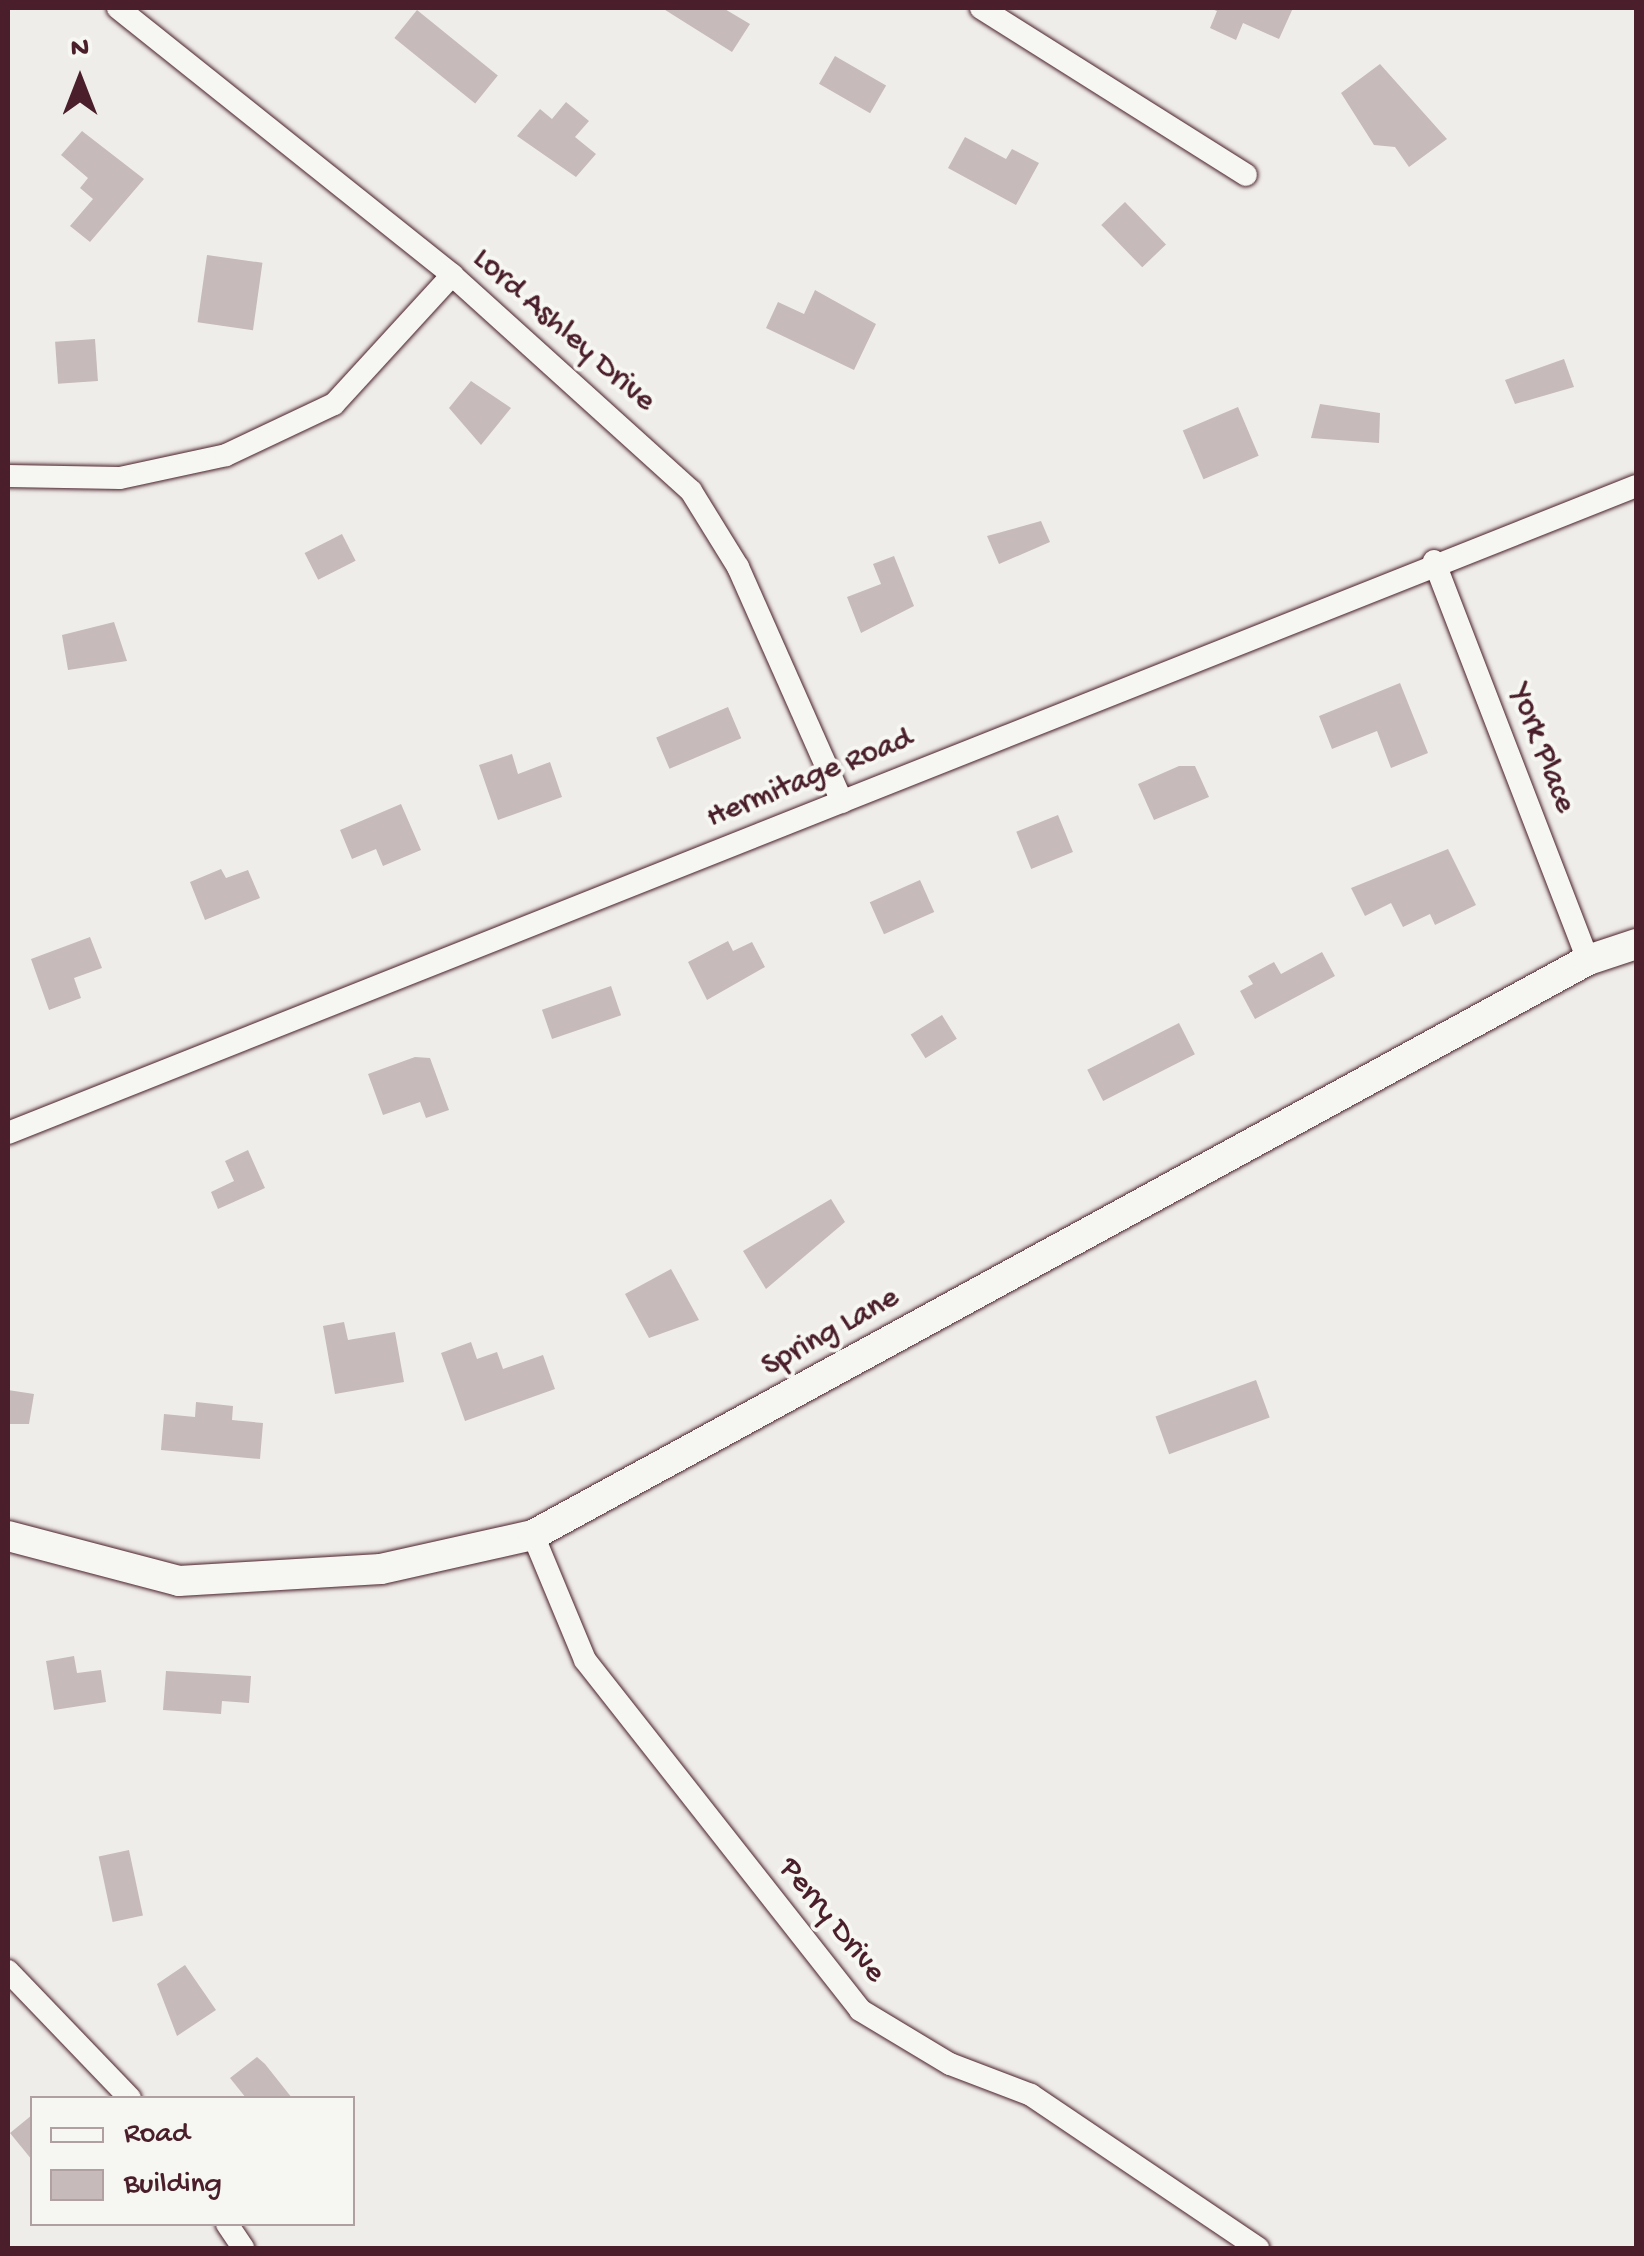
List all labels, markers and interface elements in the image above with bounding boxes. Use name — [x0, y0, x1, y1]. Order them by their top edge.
north arrow — [30, 30, 130, 130]
text: N — [71, 33, 89, 66]
street label: Lord Ashley Drive — [463, 241, 663, 421]
street label: York Place — [1499, 679, 1583, 819]
street label: Hermitage Road — [701, 720, 919, 838]
street label: Spring Lane — [756, 1280, 906, 1386]
street label: Perry Drive — [769, 1851, 893, 1991]
legend — [30, 2096, 355, 2226]
text: Road — [124, 2118, 190, 2153]
text: Building — [124, 2168, 222, 2203]

